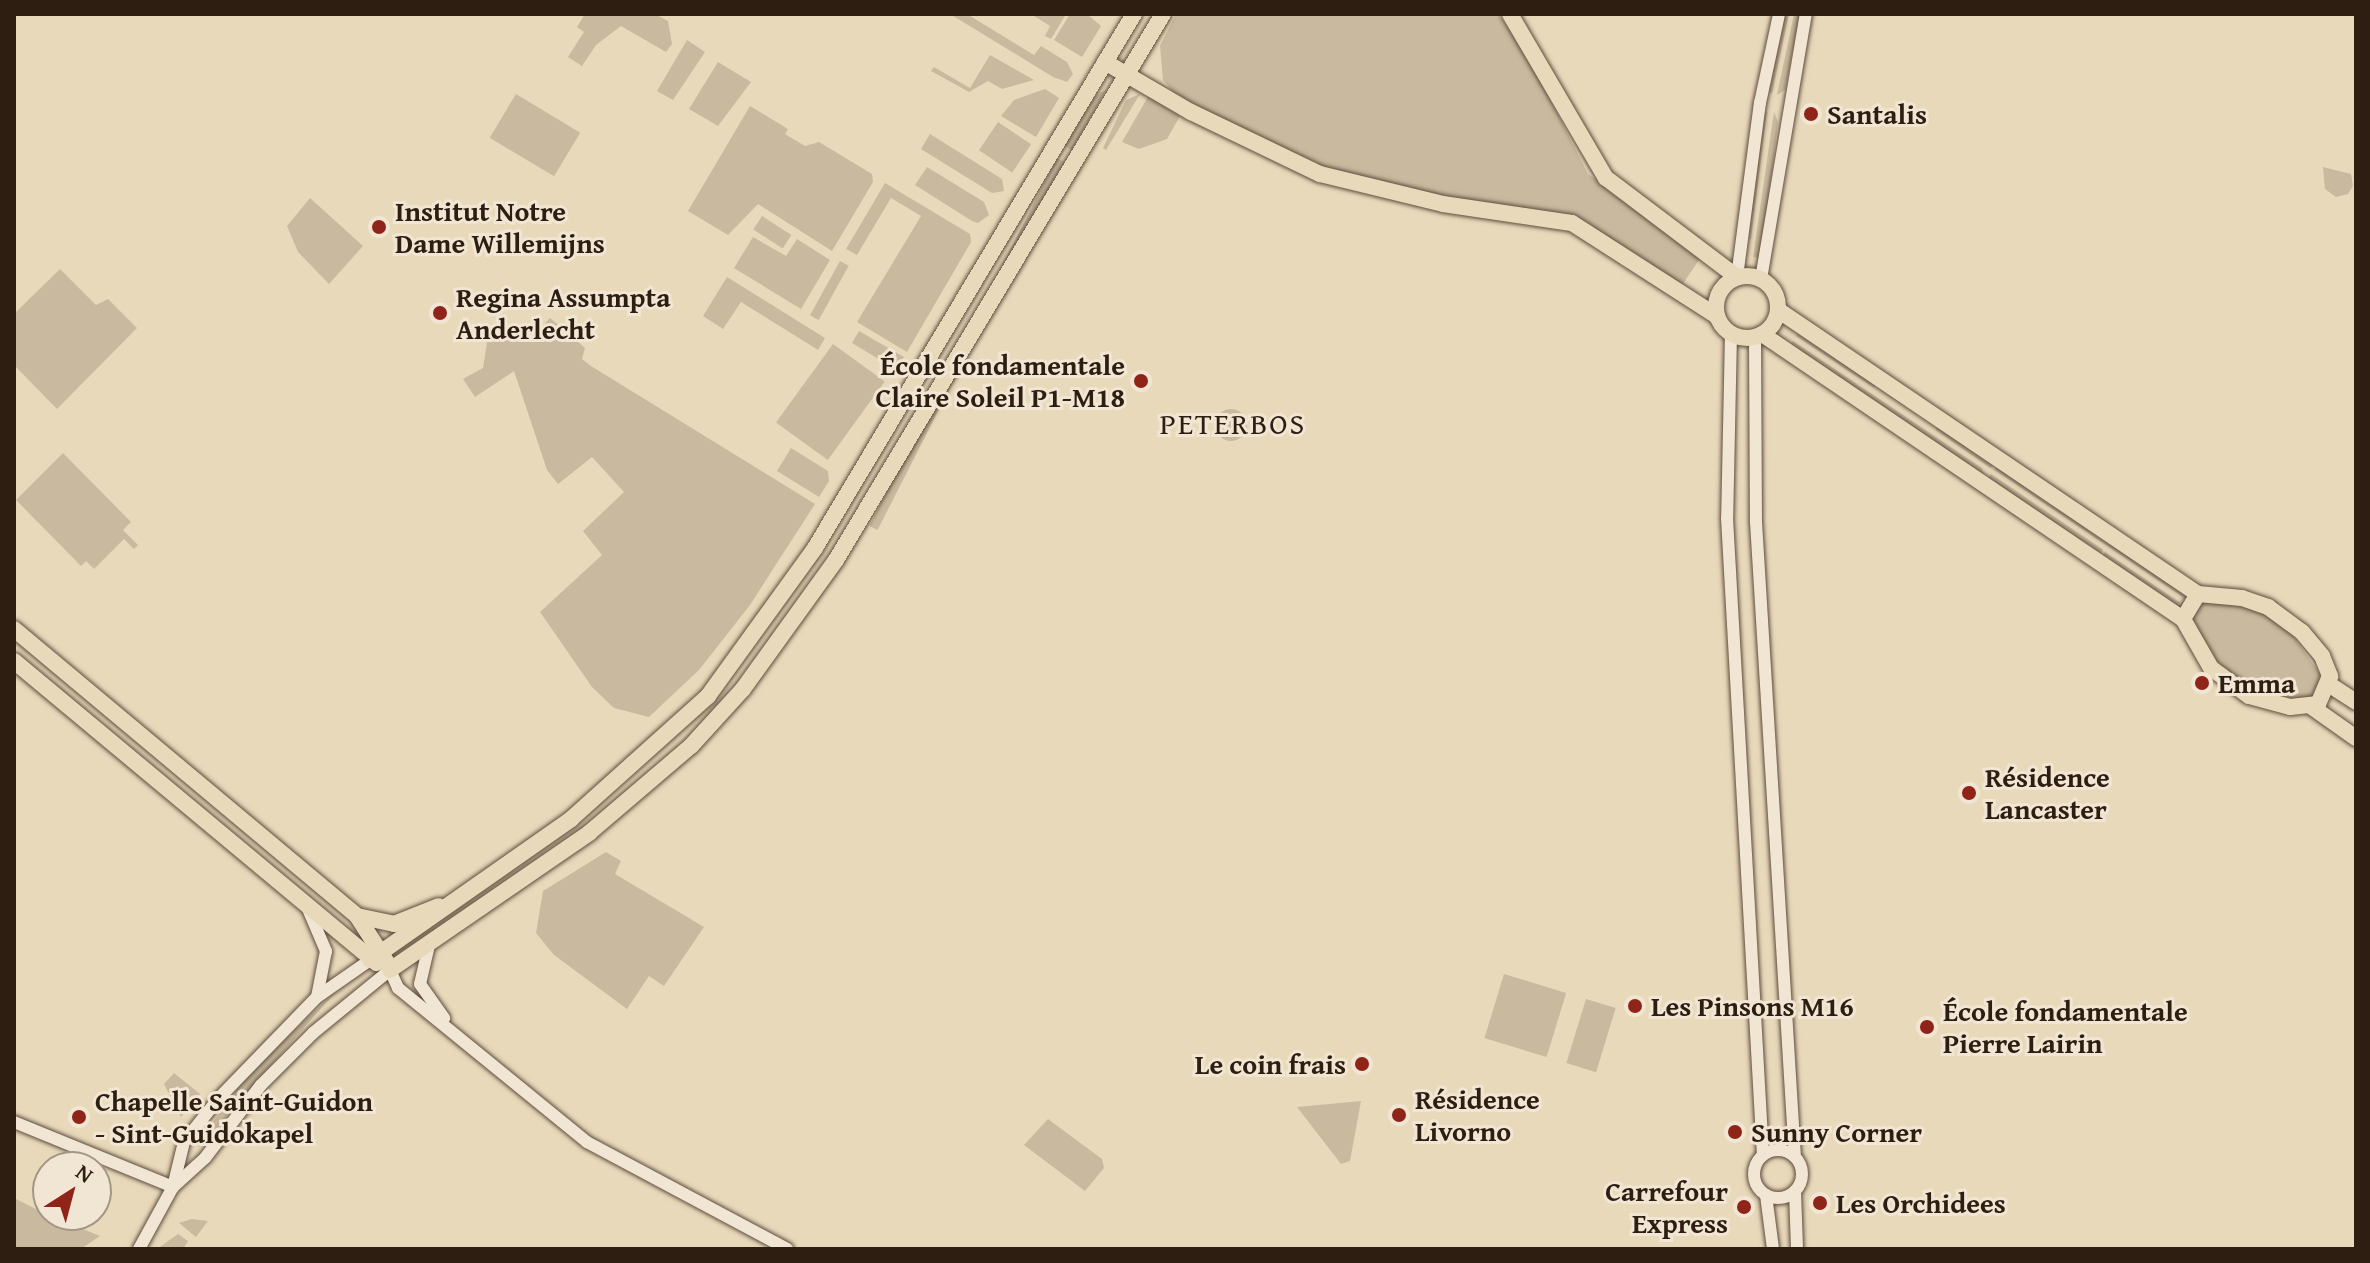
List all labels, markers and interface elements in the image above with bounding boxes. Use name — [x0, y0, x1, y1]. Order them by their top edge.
place label: Santalis — [1827, 97, 1927, 131]
marker: Santalis — [1802, 105, 1820, 123]
place label: Institut Notre Dame Willemijns — [395, 194, 605, 260]
marker: Institut Notre Dame Willemijns — [370, 218, 388, 236]
place label: Regina Assumpta Anderlecht — [456, 280, 670, 346]
marker: Regina Assumpta Anderlecht — [431, 304, 449, 322]
place label: École fondamentale Claire Soleil P1-M18 — [876, 348, 1125, 414]
marker: École fondamentale Claire Soleil P1-M18 — [1132, 372, 1150, 390]
district label: PETERBOS — [1160, 405, 1306, 441]
place label: Emma — [2218, 666, 2295, 700]
marker: Emma — [2193, 674, 2211, 692]
place label: Résidence Lancaster — [1985, 760, 2110, 826]
marker: Résidence Lancaster — [1960, 784, 1978, 802]
place label: Les Pinsons M16 — [1651, 989, 1854, 1023]
place label: École fondamentale Pierre Lairin — [1943, 994, 2188, 1060]
marker: Les Pinsons M16 — [1626, 997, 1644, 1015]
marker: École fondamentale Pierre Lairin — [1918, 1018, 1936, 1036]
place label: Le coin frais — [1195, 1047, 1346, 1081]
marker: Le coin frais — [1353, 1055, 1371, 1073]
place label: Résidence Livorno — [1415, 1082, 1540, 1148]
place label: Chapelle Saint-Guidon - Sint-Guidokapel — [95, 1084, 373, 1150]
marker: Résidence Livorno — [1390, 1106, 1408, 1124]
marker: Chapelle Saint-Guidon - Sint-Guidokapel — [70, 1108, 88, 1126]
place label: Sunny Corner — [1751, 1115, 1922, 1149]
marker: Sunny Corner — [1726, 1123, 1744, 1141]
north arrow — [32, 1151, 112, 1231]
text: N — [70, 1156, 100, 1190]
place label: Carrefour Express — [1605, 1174, 1728, 1240]
place label: Les Orchidees — [1836, 1186, 2006, 1220]
marker: Les Orchidees — [1811, 1194, 1829, 1212]
marker: Carrefour Express — [1735, 1198, 1753, 1216]

